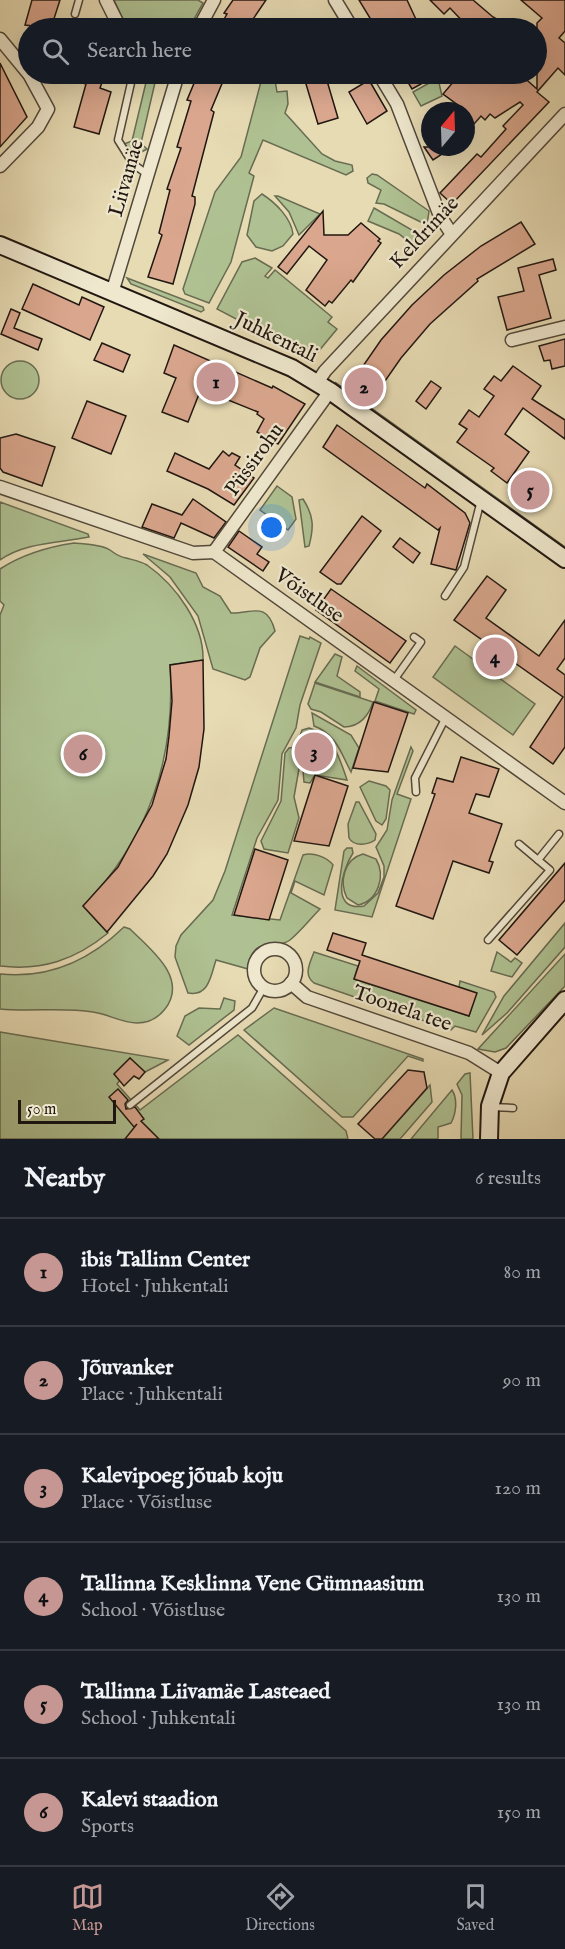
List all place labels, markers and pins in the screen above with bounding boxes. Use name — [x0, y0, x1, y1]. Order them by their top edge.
pin: 1 — [196, 360, 236, 404]
pin: 2 — [344, 364, 384, 410]
pin: 5 — [510, 468, 550, 512]
pin: 4 — [476, 634, 514, 680]
pin: 3 — [294, 730, 334, 774]
pin: 6 — [64, 732, 103, 777]

